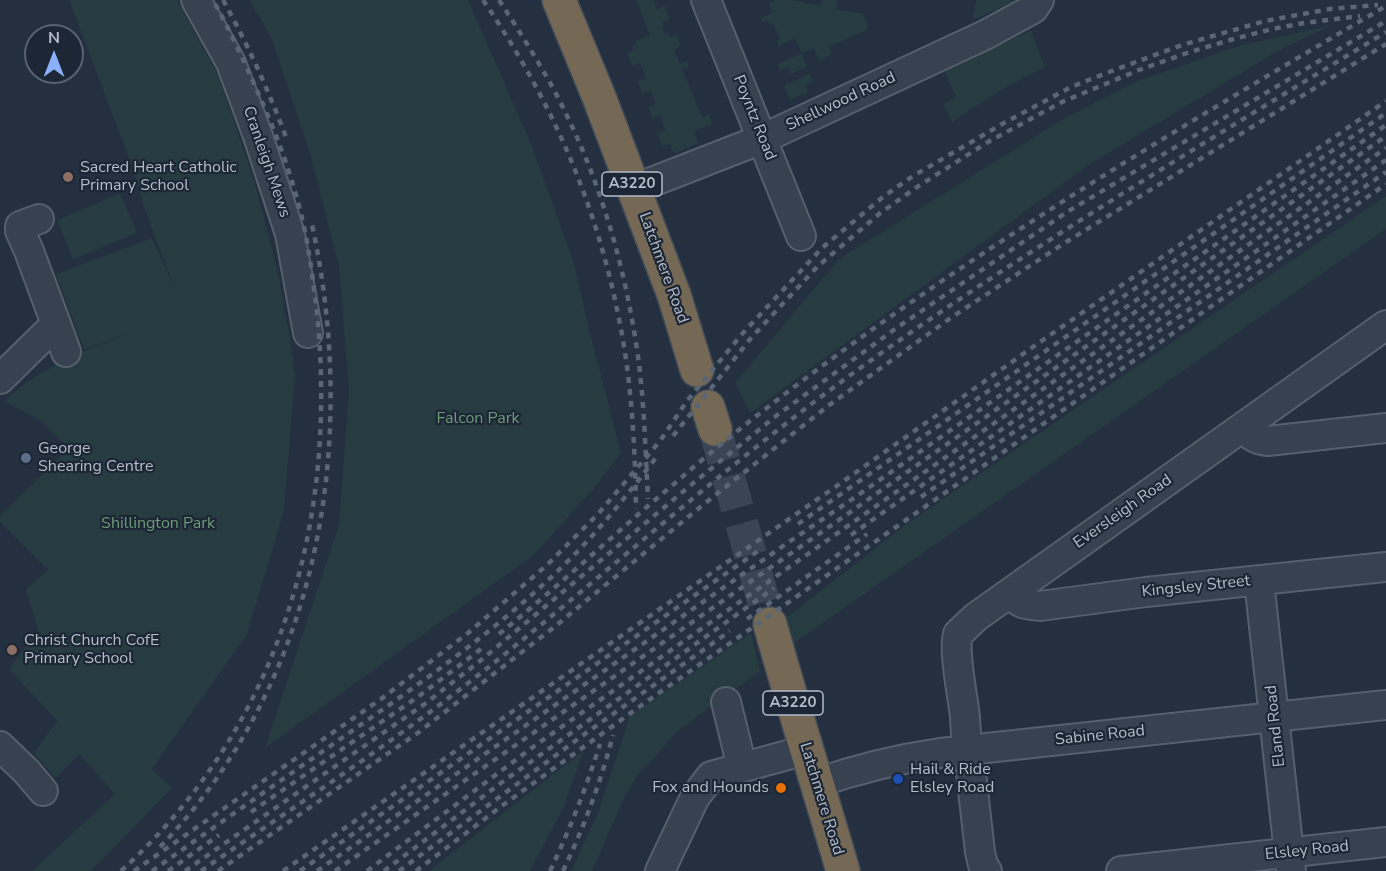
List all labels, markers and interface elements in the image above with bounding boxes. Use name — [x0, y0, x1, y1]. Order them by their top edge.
north arrow — [24, 24, 84, 84]
text: N — [48, 27, 60, 49]
street label: Shellwood Road — [783, 68, 899, 136]
street label: Poyntz Road — [728, 73, 780, 163]
street label: Cranleigh Mews — [238, 104, 294, 220]
place label: Sacred Heart Catholic Primary School — [80, 158, 237, 196]
marker: Sacred Heart Catholic Primary School — [61, 170, 75, 184]
road number: A3220 — [602, 172, 662, 196]
street label: Latchmere Road — [634, 210, 692, 326]
park label: Falcon Park — [437, 409, 519, 429]
place label: George Shearing Centre — [38, 439, 153, 477]
marker: George Shearing Centre — [19, 451, 33, 465]
street label: Eversleigh Road — [1070, 471, 1176, 553]
park label: Shillington Park — [101, 514, 215, 534]
street label: Kingsley Street — [1141, 572, 1251, 602]
place label: Christ Church CofE Primary School — [24, 631, 159, 669]
marker: Christ Church CofE Primary School — [5, 643, 19, 657]
street label: Eland Road — [1262, 684, 1290, 768]
road number: A3220 — [763, 691, 823, 715]
street label: Sabine Road — [1054, 722, 1146, 750]
street label: Latchmere Road — [795, 740, 847, 858]
place label: Hail & Ride Elsley Road — [910, 760, 994, 798]
marker: Hail & Ride Elsley Road — [891, 772, 905, 786]
place label: Fox and Hounds — [652, 778, 769, 798]
marker: Fox and Hounds — [774, 781, 788, 795]
street label: Elsley Road — [1264, 837, 1350, 865]

